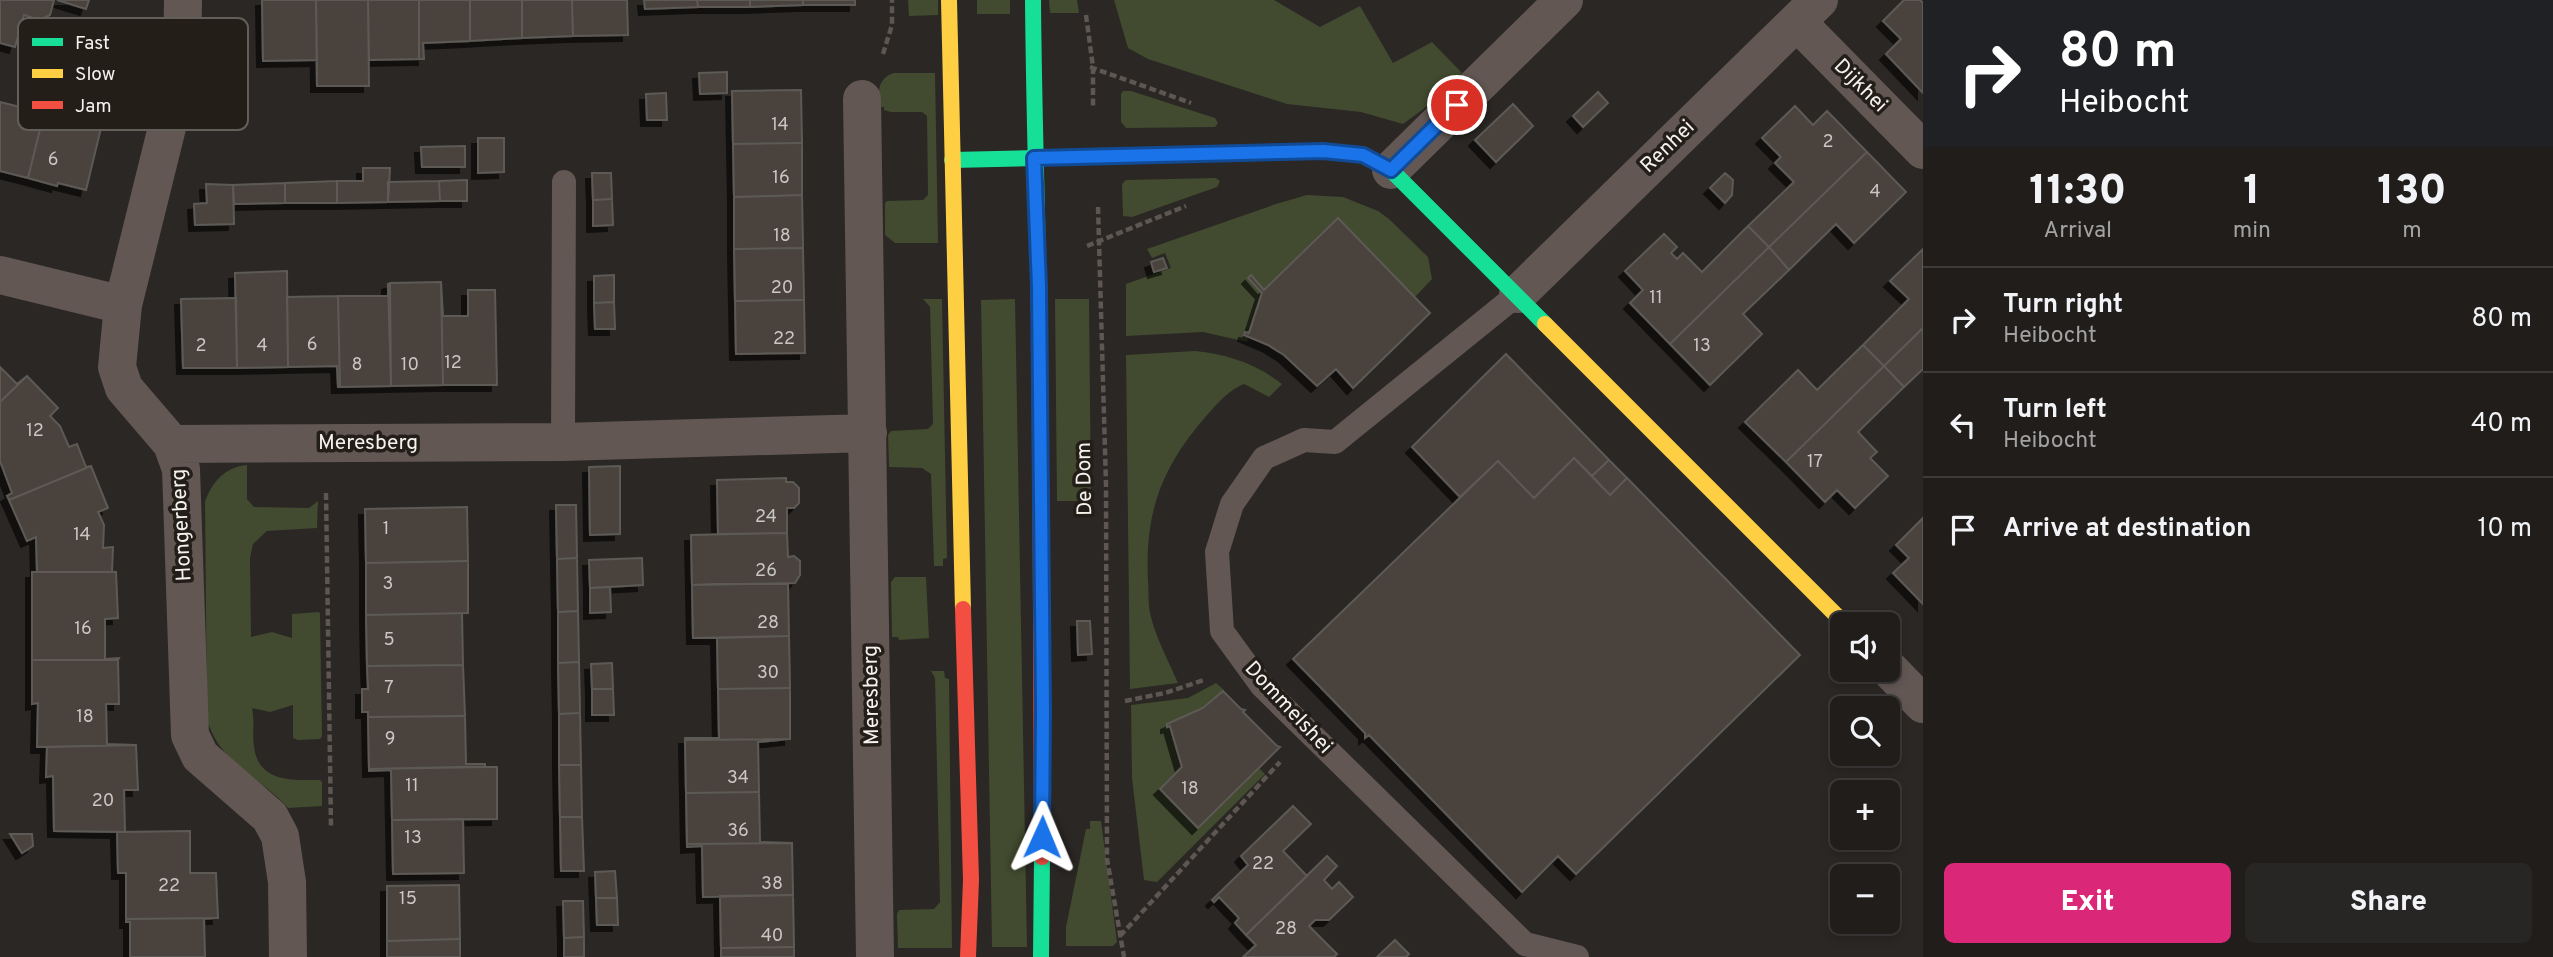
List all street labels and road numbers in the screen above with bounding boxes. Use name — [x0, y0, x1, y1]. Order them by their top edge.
street label: Dijkhei — [1827, 53, 1893, 119]
street label: Renhei — [1635, 115, 1701, 179]
street label: Meresberg — [318, 430, 418, 457]
street label: De Dom — [1071, 442, 1099, 516]
street label: Hongerberg — [166, 468, 198, 582]
street label: Meresberg — [858, 645, 886, 745]
street label: Dommelshei — [1238, 656, 1338, 760]

